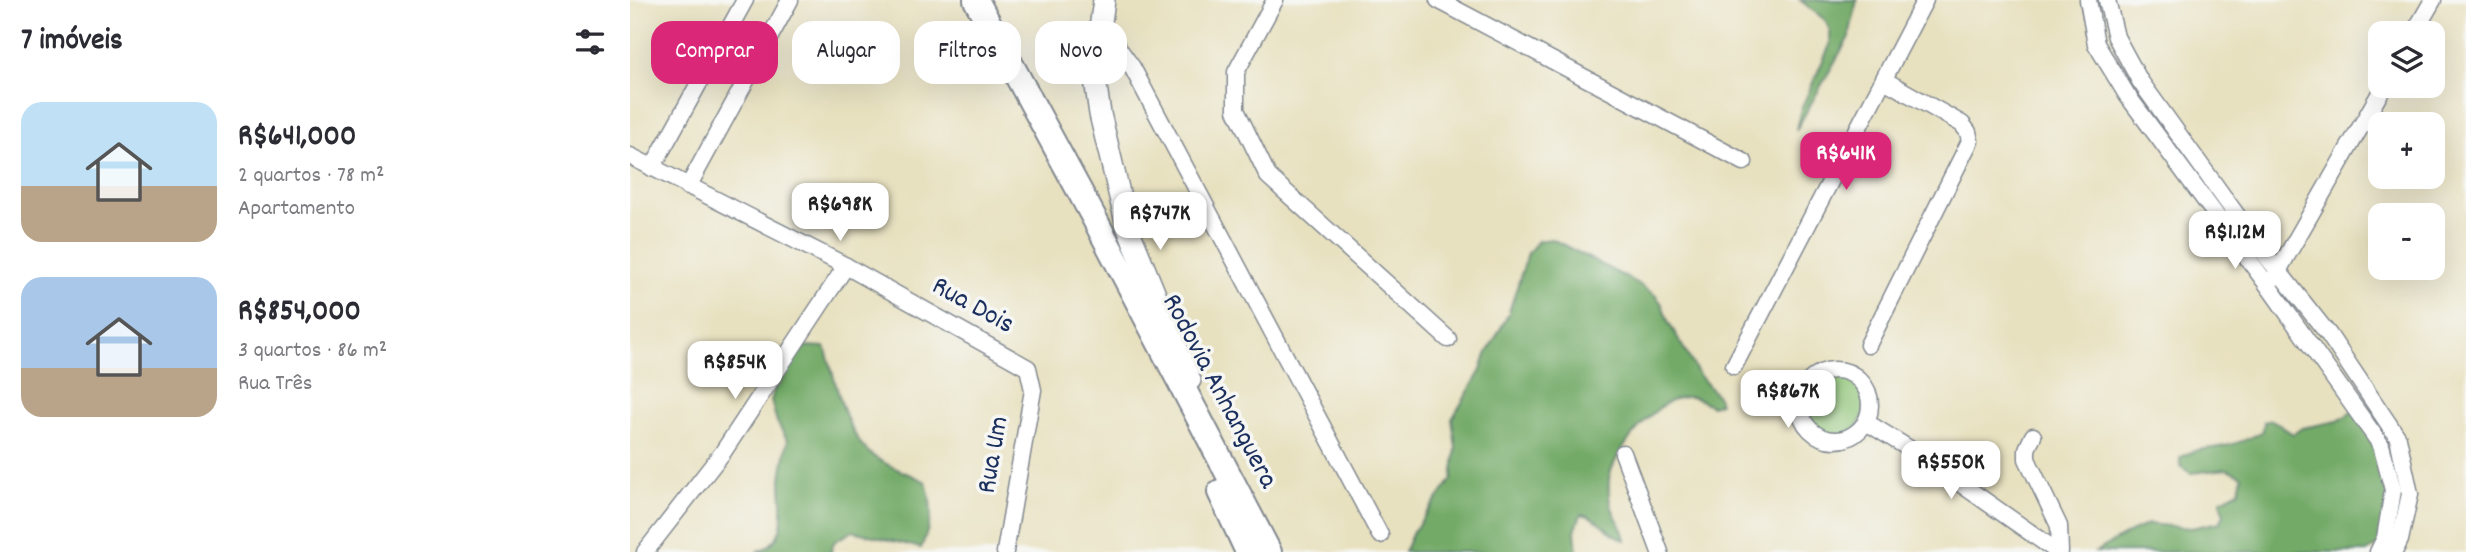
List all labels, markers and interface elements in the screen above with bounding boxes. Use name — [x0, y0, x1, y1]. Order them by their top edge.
text: 7 imóveis — [21, 21, 123, 64]
chip: Comprar — [651, 21, 778, 84]
chip: Alugar — [792, 21, 900, 84]
chip: Filtros — [914, 21, 1021, 84]
chip: Novo — [1035, 21, 1127, 84]
map controls — [2368, 21, 2445, 280]
button: layers — [2368, 21, 2445, 98]
icon: filters — [571, 23, 609, 61]
button: + — [2368, 112, 2445, 189]
text: R$641,000 — [238, 117, 356, 160]
icon: home — [77, 130, 161, 214]
pin: R$641K — [1789, 132, 1903, 192]
text: R$641K — [1816, 138, 1876, 171]
text: 2 quartos · 78 m² — [238, 160, 384, 193]
pin: R$698K — [783, 184, 897, 243]
text: R$698K — [808, 189, 872, 222]
pin: R$747K — [1103, 192, 1217, 252]
text: Apartamento — [238, 193, 355, 226]
text: R$747K — [1130, 198, 1190, 231]
button: − — [2368, 203, 2445, 280]
pin: R$1.12M — [2170, 212, 2300, 271]
text: R$1.12M — [2205, 217, 2265, 250]
street label: Rua Dois — [923, 268, 1021, 346]
street label: Rodovia Anhanguera — [1150, 288, 1287, 497]
text: R$854,000 — [238, 292, 361, 335]
icon: home — [77, 305, 161, 389]
text: 3 quartos · 86 m² — [238, 335, 387, 368]
pin: R$854K — [678, 342, 792, 401]
text: R$854K — [704, 347, 766, 380]
text: Rua Três — [238, 368, 313, 401]
pin: R$867K — [1731, 370, 1845, 430]
text: R$867K — [1757, 376, 1819, 409]
street label: Rua Um — [969, 413, 1021, 497]
pin: R$550K — [1894, 442, 2008, 501]
text: R$550K — [1917, 447, 1985, 480]

